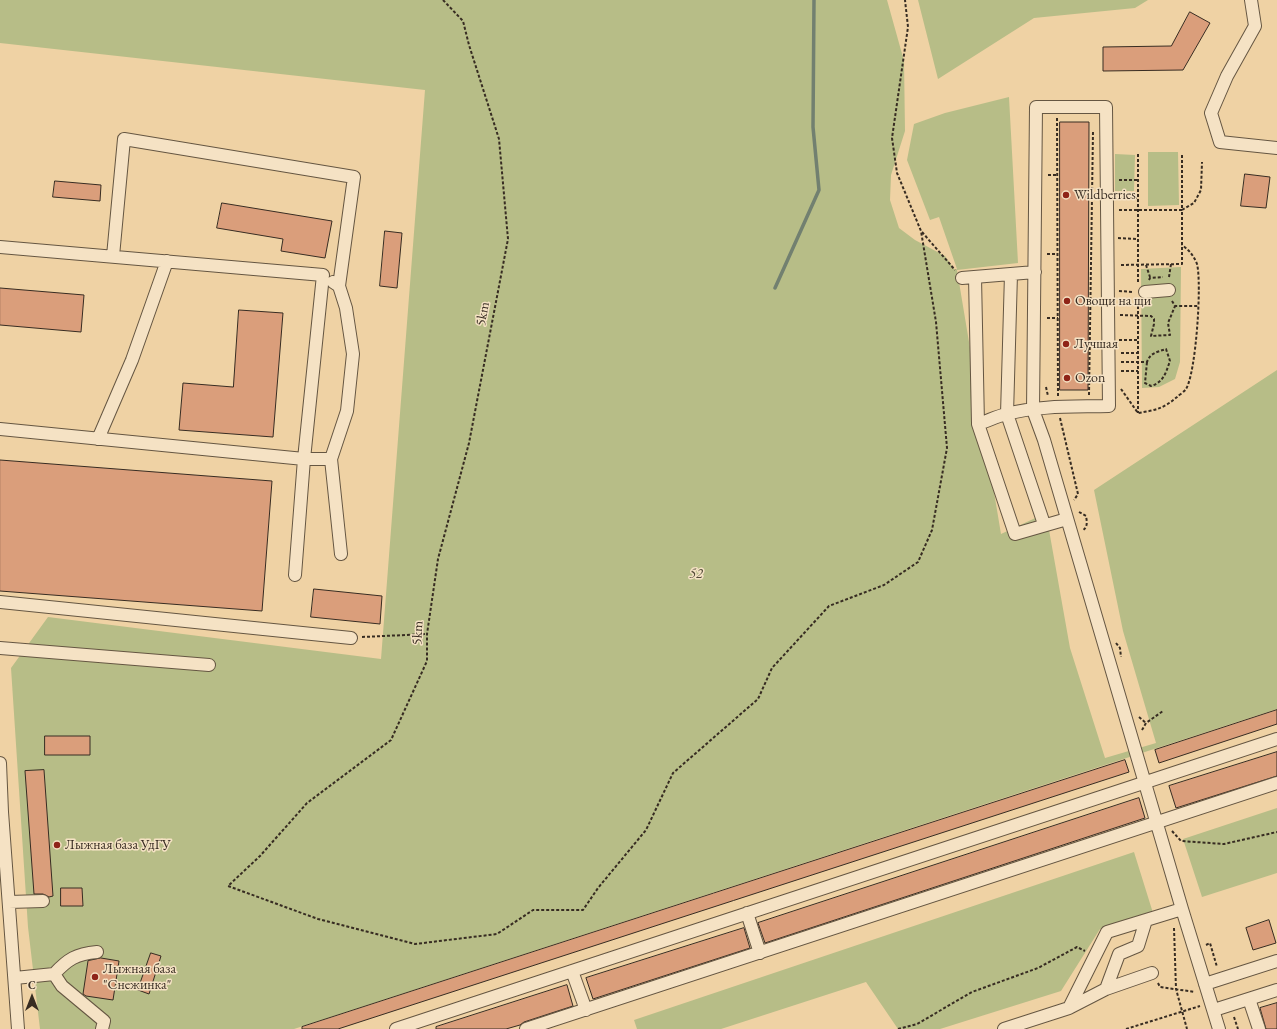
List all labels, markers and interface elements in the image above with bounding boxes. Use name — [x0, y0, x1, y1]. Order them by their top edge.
place label: Wildberries — [1074, 187, 1136, 203]
marker: Wildberries — [1061, 190, 1071, 200]
place label: Овощи на щи — [1075, 293, 1151, 309]
marker: Овощи на щи — [1062, 296, 1072, 306]
street label: 5km — [472, 301, 494, 327]
place label: Лучшая — [1074, 336, 1118, 352]
marker: Лучшая — [1061, 339, 1071, 349]
place label: Ozon — [1075, 370, 1105, 386]
marker: Ozon — [1062, 373, 1072, 383]
park label: 52 — [689, 566, 703, 582]
street label: 5km — [409, 620, 427, 646]
place label: Лыжная база УдГУ — [65, 837, 171, 853]
marker: Лыжная база УдГУ — [52, 840, 62, 850]
place label: Лыжная база "Снежинка" — [103, 961, 176, 994]
marker: Лыжная база "Снежинка" — [90, 972, 100, 982]
north arrow — [12, 977, 52, 1017]
text: С — [28, 978, 36, 992]

